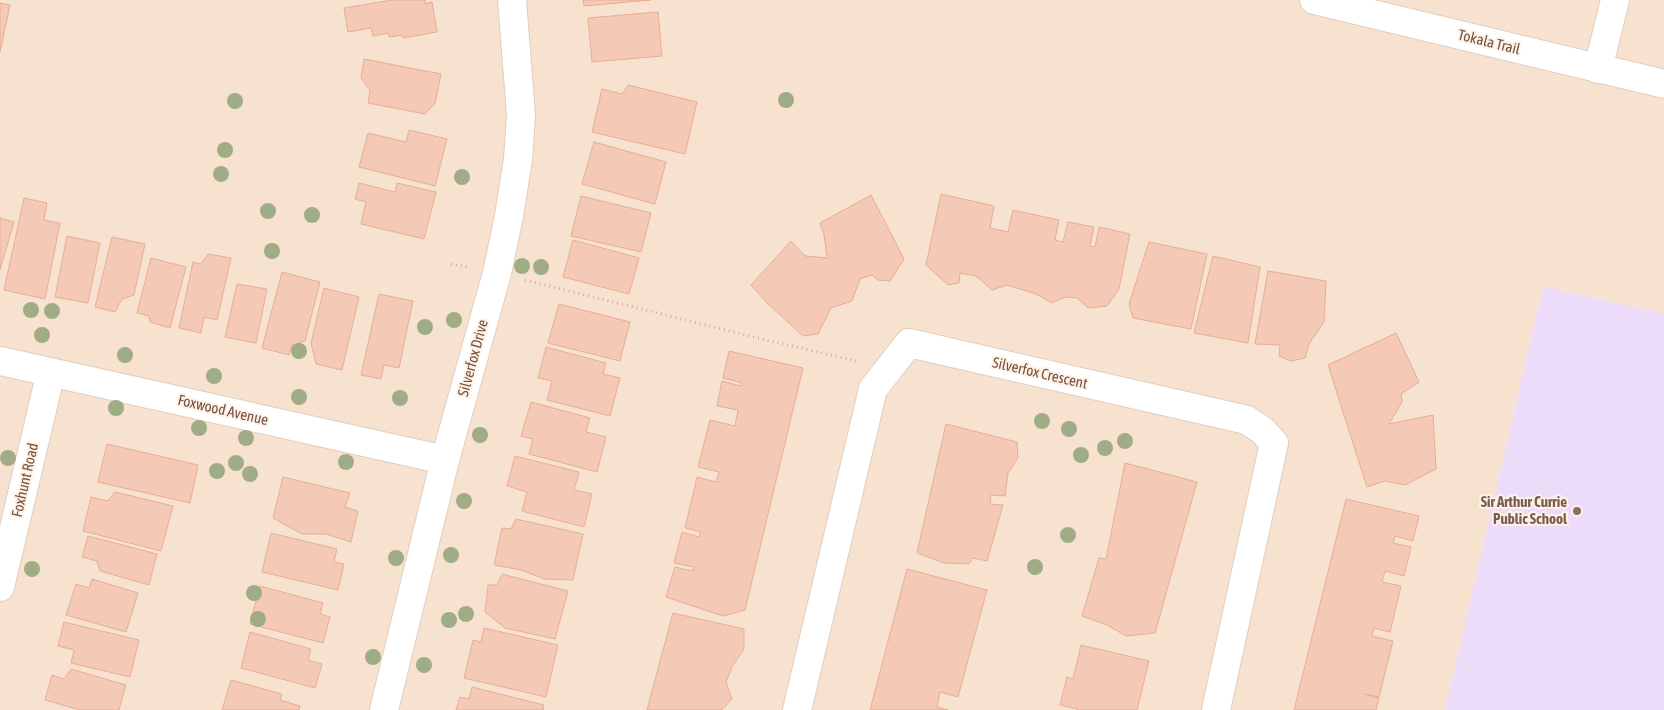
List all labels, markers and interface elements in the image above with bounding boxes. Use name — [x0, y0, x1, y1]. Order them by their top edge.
street label: Tokala Trail — [1456, 26, 1522, 57]
street label: Silverfox Drive — [454, 317, 491, 398]
street label: Silverfox Crescent — [991, 353, 1089, 392]
street label: Foxwood Avenue — [176, 391, 270, 428]
street label: Foxhunt Road — [8, 441, 41, 519]
place label: Sir Arthur Currie Public School — [1481, 493, 1568, 527]
marker: Sir Arthur Currie Public School — [1571, 505, 1583, 517]

